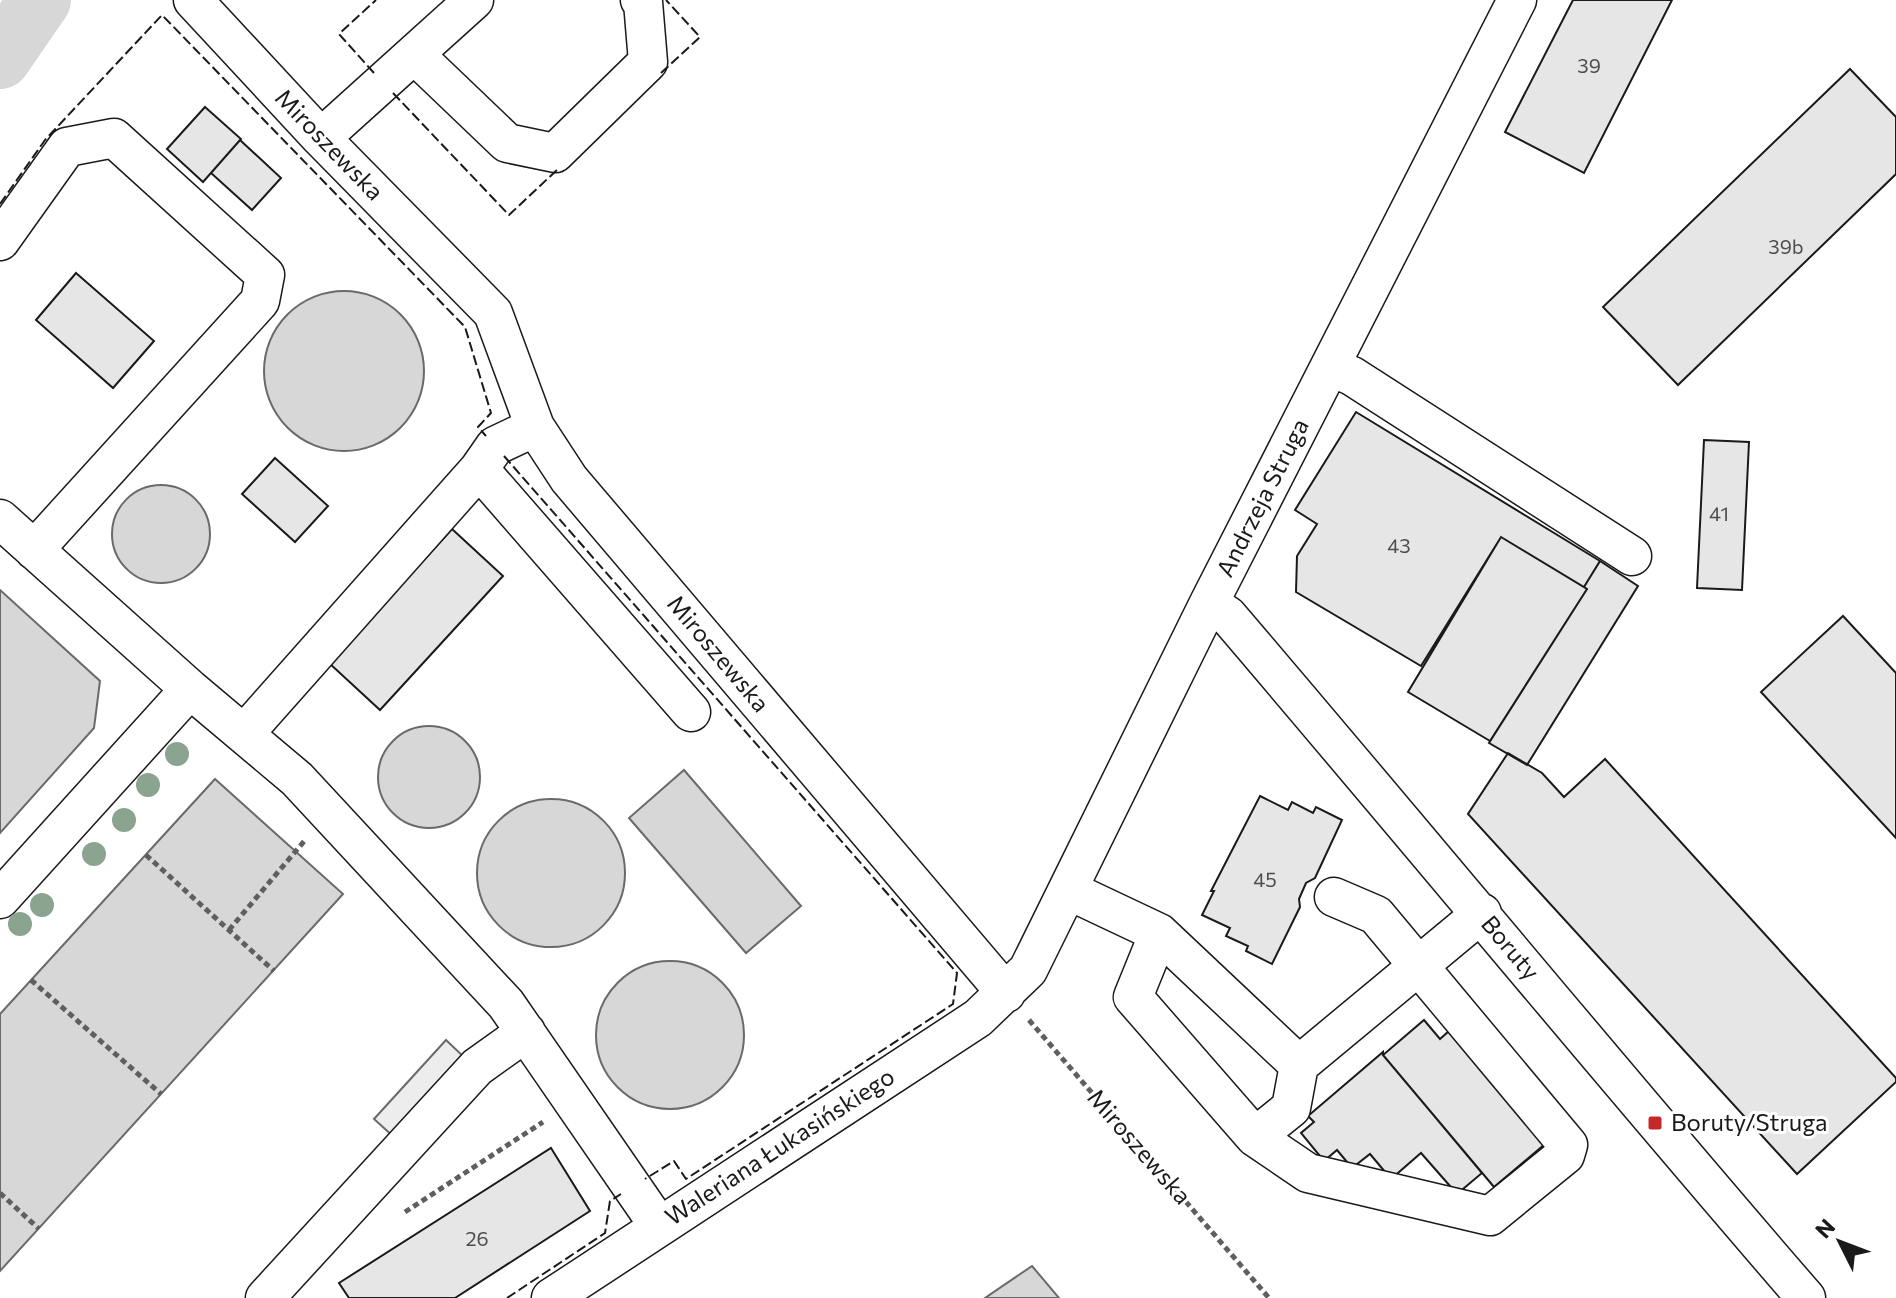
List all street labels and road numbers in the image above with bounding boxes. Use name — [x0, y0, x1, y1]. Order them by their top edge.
street label: Miroszewska — [270, 82, 390, 206]
street label: Andrzeja Struga — [1209, 413, 1314, 581]
street label: Miroszewska — [662, 589, 776, 717]
street label: Boruty — [1476, 909, 1546, 985]
street label: Waleriana Łukasińskiego — [659, 1061, 899, 1231]
street label: Miroszewska — [1082, 1082, 1198, 1210]

